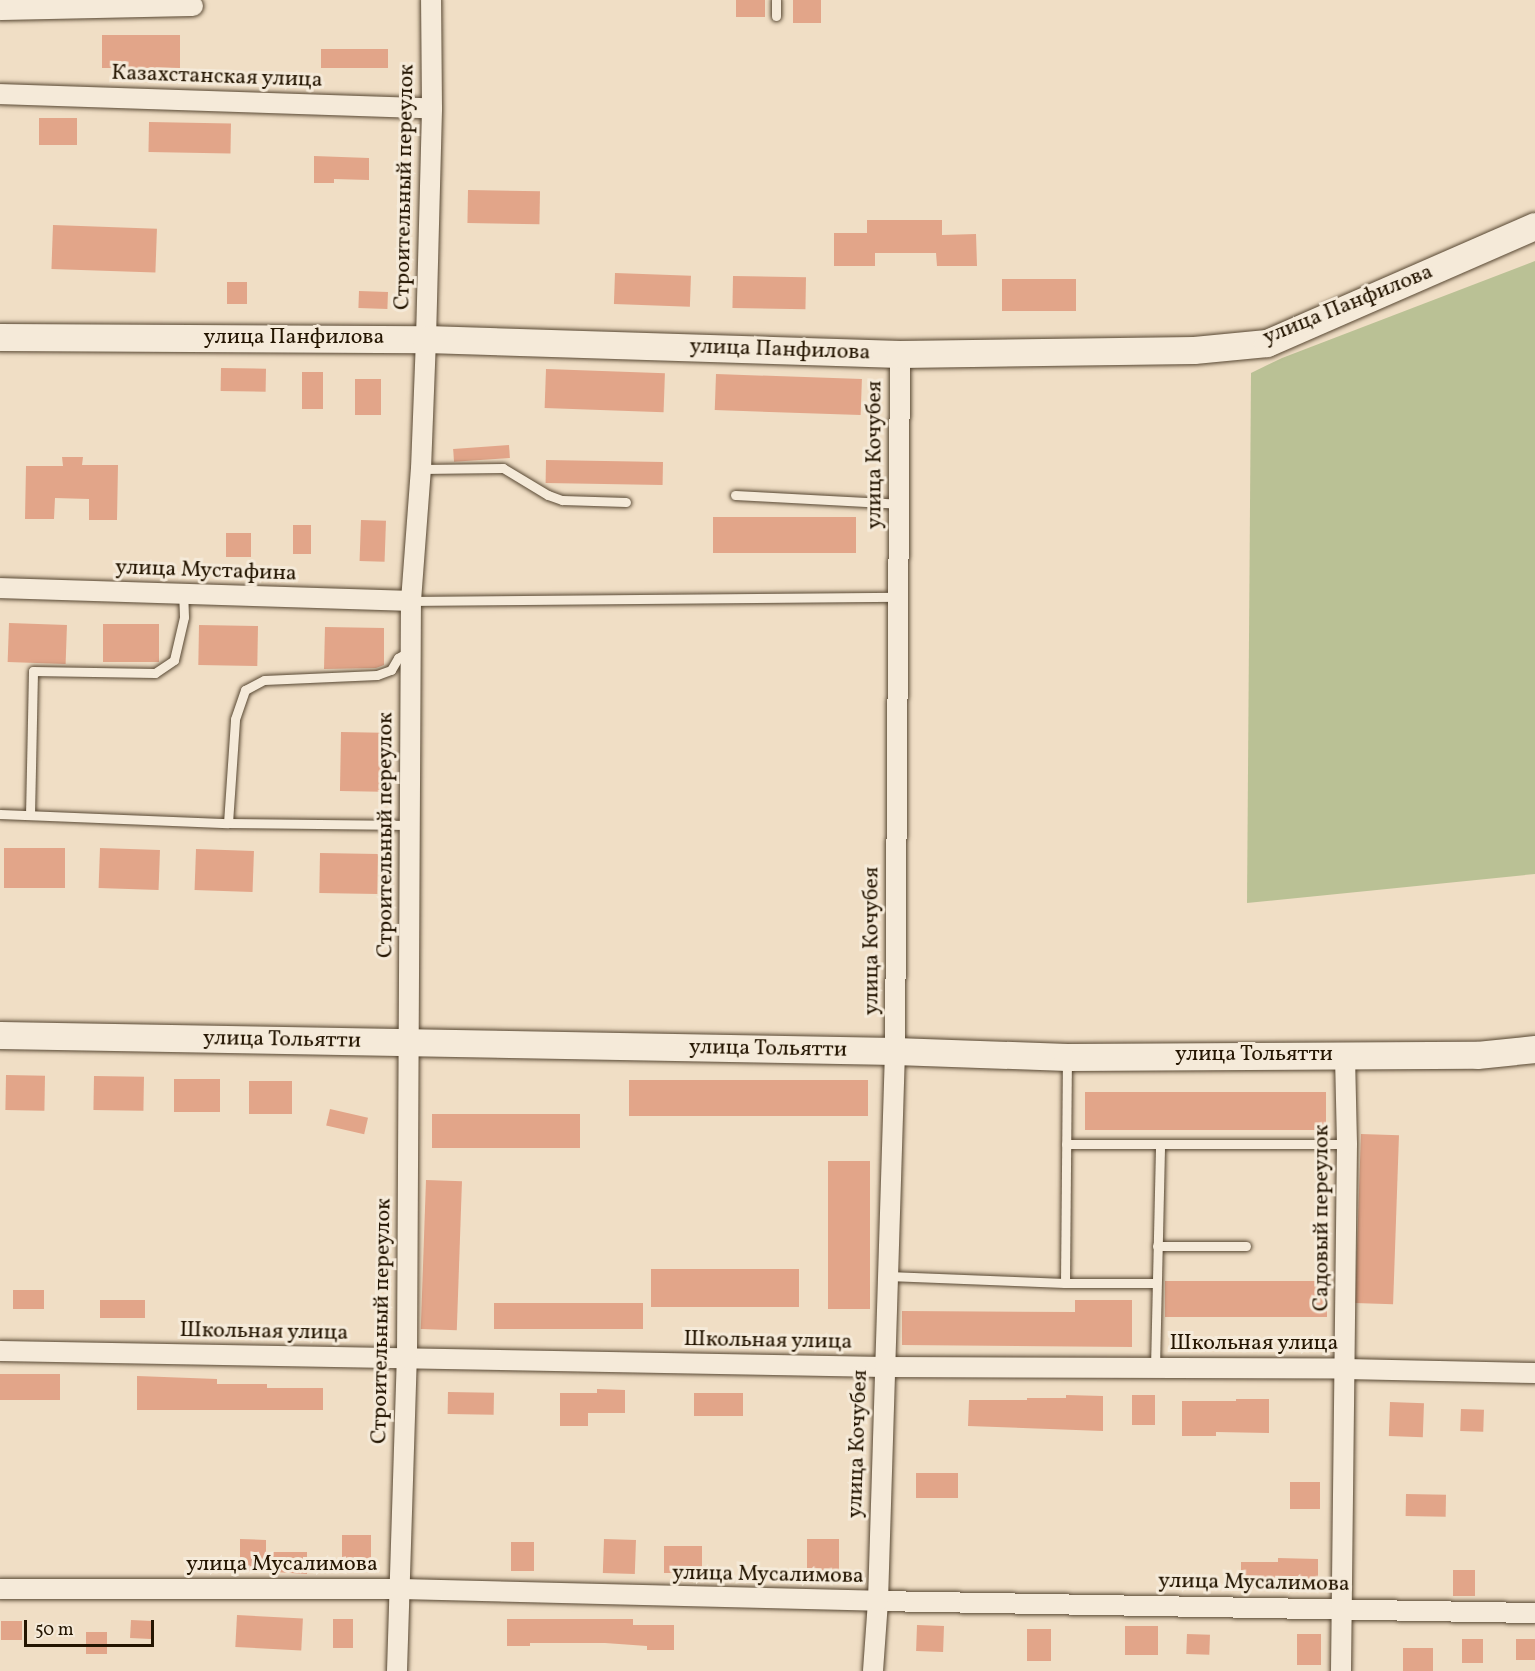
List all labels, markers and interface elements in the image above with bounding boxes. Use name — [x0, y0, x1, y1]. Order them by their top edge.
street label: Казахстанская улица — [111, 60, 323, 94]
street label: Строительный переулок — [390, 64, 420, 310]
street label: улица Панфилова — [1259, 259, 1437, 351]
street label: улица Панфилова — [204, 325, 384, 351]
street label: улица Панфилова — [689, 334, 871, 366]
street label: улица Кочубея — [862, 381, 888, 529]
street label: улица Мустафина — [115, 555, 297, 587]
street label: Строительный переулок — [373, 712, 399, 958]
street label: улица Кочубея — [859, 867, 885, 1015]
street label: улица Тольятти — [202, 1025, 362, 1055]
street label: улица Тольятти — [688, 1034, 848, 1064]
street label: улица Тольятти — [1175, 1042, 1333, 1068]
street label: Садовый переулок — [1309, 1125, 1335, 1311]
street label: Строительный переулок — [367, 1198, 397, 1444]
street label: Школьная улица — [179, 1317, 349, 1347]
street label: Школьная улица — [683, 1326, 853, 1356]
street label: Школьная улица — [1169, 1331, 1339, 1357]
street label: улица Кочубея — [842, 1369, 874, 1519]
street label: улица Мусалимова — [186, 1552, 378, 1578]
street label: улица Мусалимова — [672, 1560, 864, 1590]
street label: улица Мусалимова — [1158, 1568, 1350, 1598]
scale bar — [27, 1608, 158, 1646]
text: 50 m — [35, 1618, 74, 1643]

